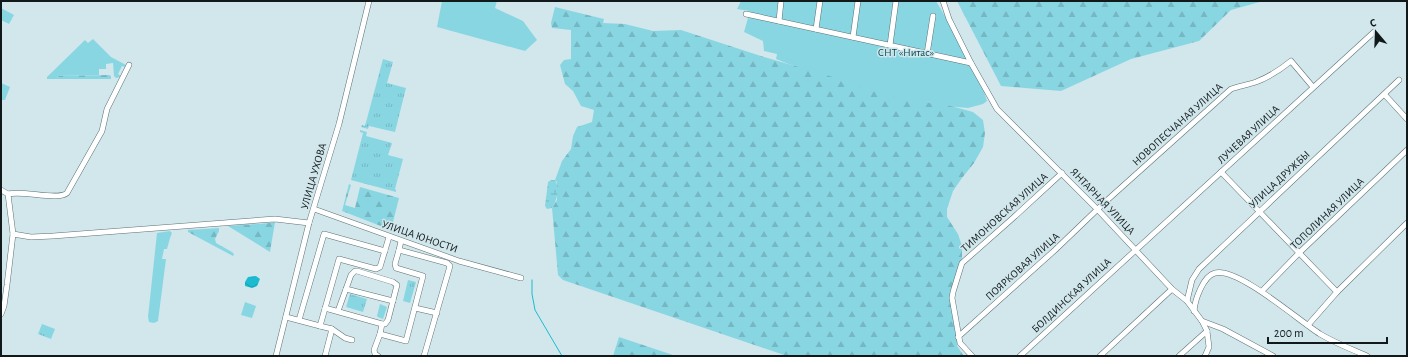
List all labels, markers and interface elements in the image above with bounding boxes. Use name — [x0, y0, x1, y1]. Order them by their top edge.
north arrow — [1356, 12, 1396, 52]
text: С — [1368, 17, 1378, 29]
park label: СНТ «Нитас» — [878, 47, 934, 58]
street label: НОВОПЕСЧАНАЯ УЛИЦА — [1130, 81, 1225, 168]
street label: ЛУЧЕВАЯ УЛИЦА — [1215, 103, 1282, 166]
street label: УЛИЦА УХОВА — [299, 141, 328, 211]
street label: УЛИЦА ДРУЖБЫ — [1247, 148, 1312, 210]
street label: ЯНТАРНАЯ УЛИЦА — [1068, 166, 1137, 237]
street label: ТИМОНОВСКАЯ УЛИЦА — [959, 170, 1050, 254]
street label: ТОПОЛИНАЯ УЛИЦА — [1289, 175, 1367, 251]
street label: УЛИЦА ЮНОСТИ — [380, 218, 459, 255]
street label: ПОЯРКОВАЯ УЛИЦА — [983, 230, 1062, 302]
street label: БОЛДИНСКАЯ УЛИЦА — [1030, 256, 1113, 335]
scale bar — [1268, 319, 1387, 345]
text: 200 m — [1274, 327, 1304, 339]

